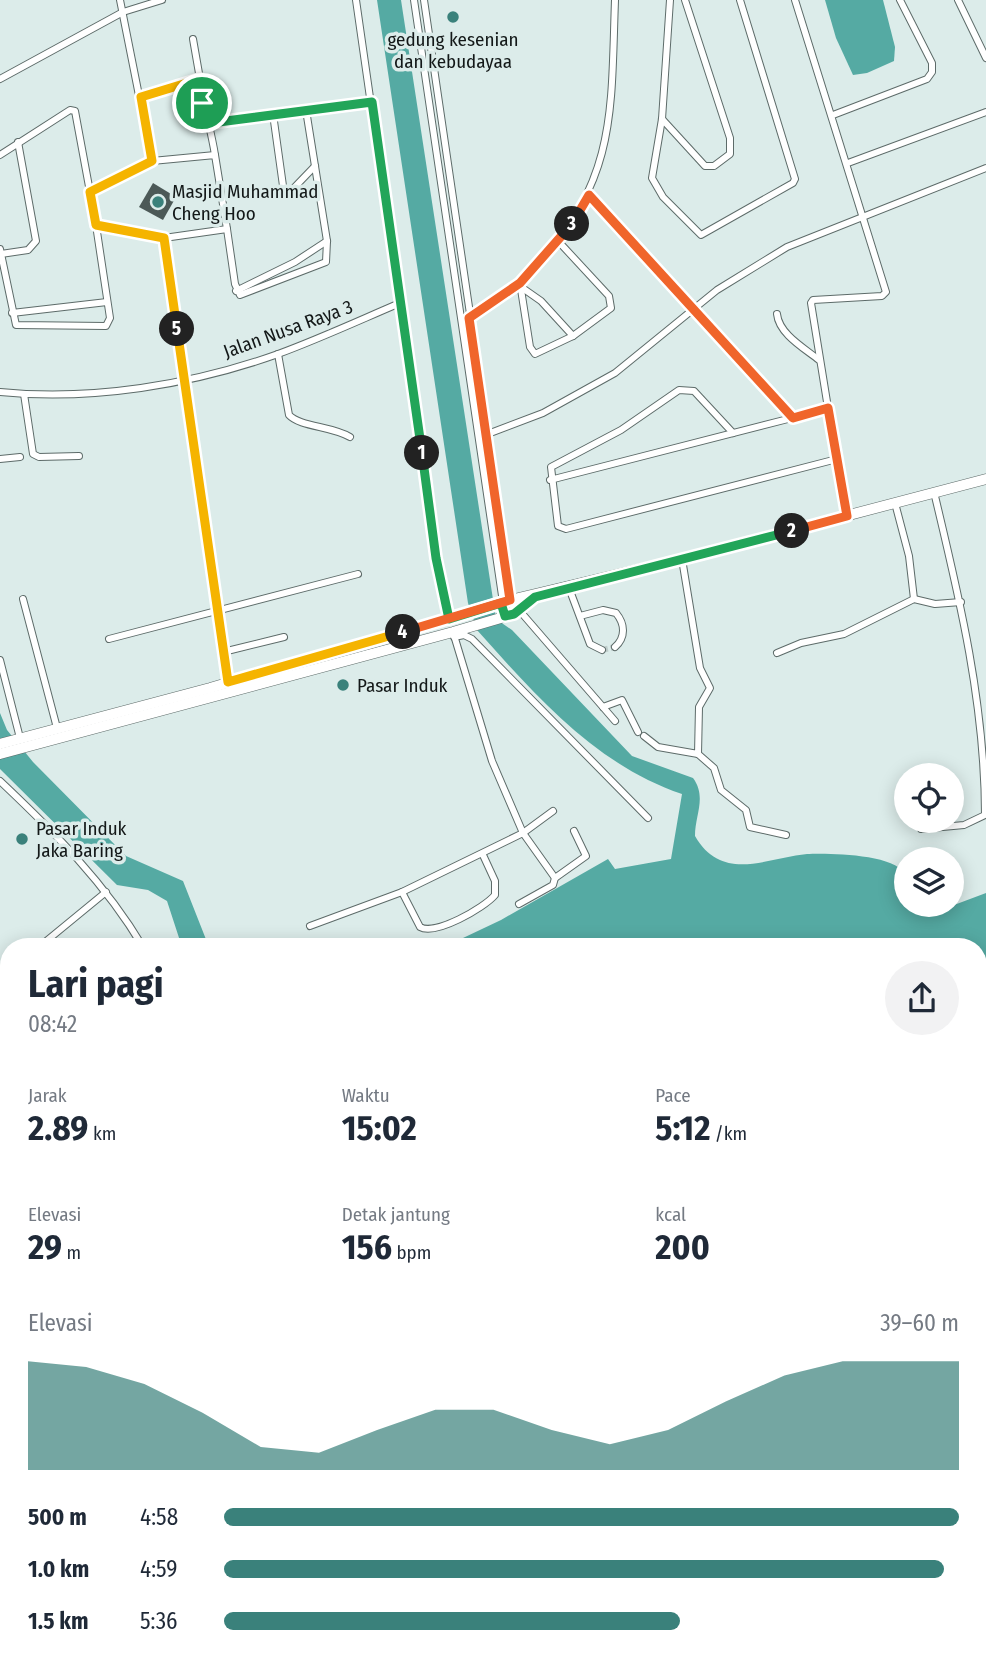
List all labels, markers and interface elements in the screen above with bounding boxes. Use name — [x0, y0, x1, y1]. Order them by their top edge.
marker: gedung kesenian dan kebudayaa — [445, 9, 461, 25]
place label: gedung kesenian dan kebudayaa — [387, 28, 519, 73]
pin — [172, 73, 232, 133]
icon: arrive — [183, 84, 221, 122]
place label: Masjid Muhammad Cheng Hoo — [172, 180, 319, 225]
marker: Masjid Muhammad Cheng Hoo — [150, 194, 166, 210]
pin: 3 — [554, 206, 590, 242]
text: 3 — [567, 212, 576, 235]
street label: Jalan Nusa Raya 3 — [220, 295, 356, 363]
pin: 5 — [160, 312, 194, 346]
text: 5 — [172, 317, 181, 340]
pin: 1 — [404, 435, 440, 470]
text: 1 — [417, 441, 426, 464]
pin: 2 — [774, 514, 810, 548]
text: 2 — [787, 519, 796, 542]
pin: 4 — [386, 614, 420, 650]
text: 4 — [398, 620, 407, 643]
place label: Pasar Induk — [357, 674, 448, 697]
marker: Pasar Induk — [335, 677, 351, 693]
map controls — [894, 763, 964, 917]
button: locate — [894, 763, 964, 833]
place label: Pasar Induk Jaka Baring — [36, 817, 127, 862]
marker: Pasar Induk Jaka Baring — [14, 831, 30, 847]
button: layers — [894, 847, 964, 917]
text: Lari pagi — [28, 961, 164, 1007]
button: share — [885, 961, 959, 1035]
text: 08:42 — [28, 1010, 77, 1038]
text: Jarak — [28, 1084, 67, 1107]
text: Waktu — [342, 1084, 390, 1107]
text: Pace — [655, 1084, 691, 1107]
text: 2.89 — [28, 1107, 88, 1149]
text: 15:02 — [342, 1107, 417, 1149]
text: 5:12 — [655, 1107, 710, 1149]
text: km — [88, 1122, 116, 1145]
text: /km — [710, 1122, 747, 1145]
text: Elevasi — [28, 1203, 81, 1226]
text: Detak jantung — [342, 1203, 450, 1226]
text: kcal — [655, 1203, 686, 1226]
text: 29 — [28, 1226, 62, 1268]
text: 156 — [342, 1226, 392, 1268]
text: 200 — [655, 1226, 710, 1268]
text: m — [62, 1241, 81, 1264]
text: bpm — [392, 1241, 431, 1264]
text: Elevasi — [28, 1309, 93, 1337]
text: 39–60 m — [880, 1309, 959, 1337]
text: 500 m — [28, 1503, 87, 1531]
text: 4:58 — [140, 1503, 178, 1531]
text: 1.0 km — [28, 1555, 89, 1583]
text: 4:59 — [140, 1555, 178, 1583]
text: 1.5 km — [28, 1607, 89, 1635]
text: 5:36 — [140, 1607, 177, 1635]

